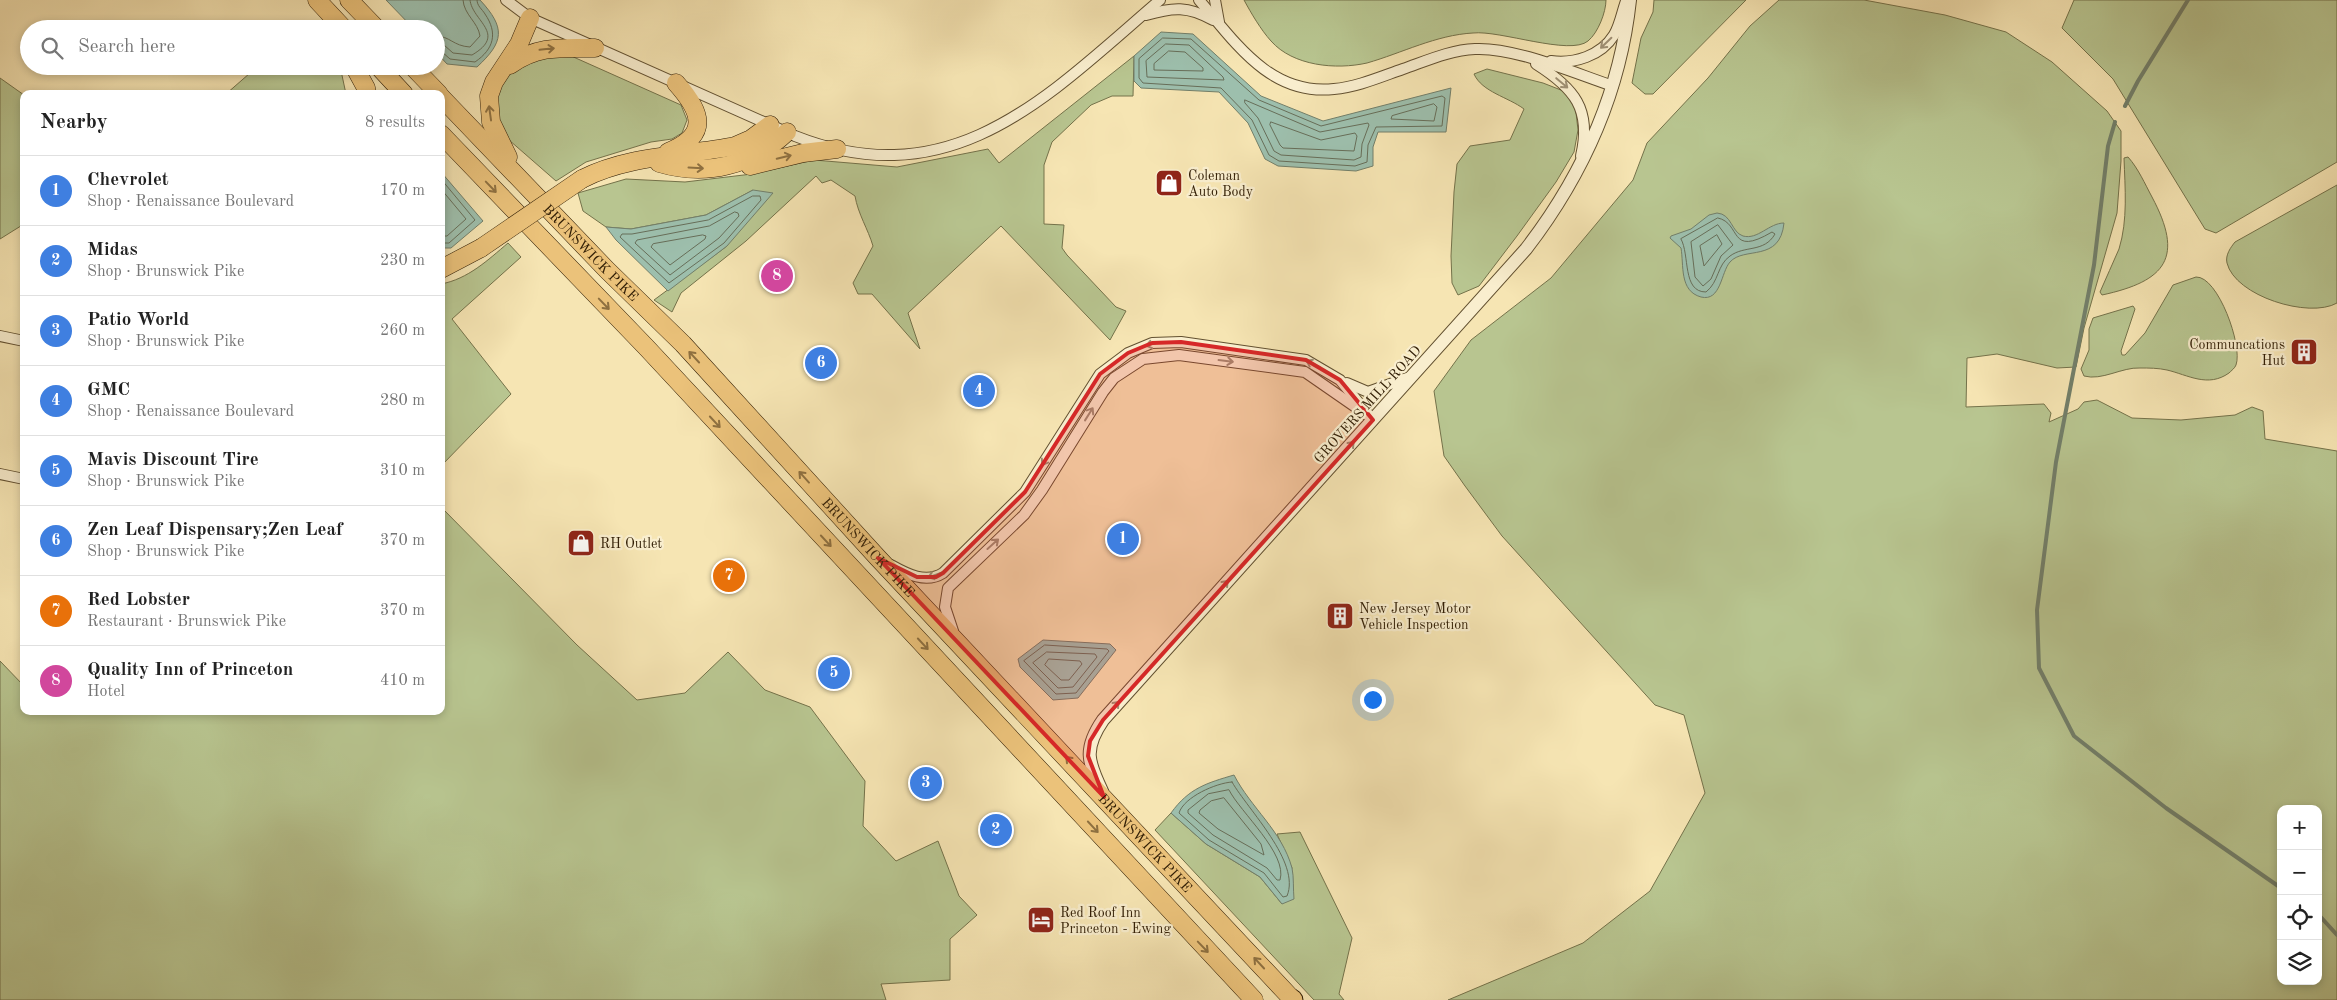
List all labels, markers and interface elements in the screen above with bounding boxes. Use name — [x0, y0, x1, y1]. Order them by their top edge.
search box — [20, 20, 445, 75]
icon: search — [38, 34, 66, 62]
one-way arrow — [1600, 37, 1612, 50]
text: Search here — [78, 38, 175, 57]
one-way arrow — [539, 44, 555, 54]
one-way arrow — [1556, 78, 1569, 89]
one-way arrow — [484, 106, 494, 122]
text: Nearby — [40, 112, 108, 133]
text: 8 results — [365, 115, 425, 131]
one-way arrow — [776, 152, 792, 161]
one-way arrow — [688, 163, 704, 173]
shop icon: Coleman Auto Body — [1154, 168, 1184, 198]
place label: Coleman Auto Body — [1188, 169, 1254, 199]
text: Chevrolet — [87, 171, 169, 190]
one-way arrow — [485, 180, 497, 193]
text: 1 — [51, 183, 61, 199]
text: 170 m — [380, 183, 425, 199]
text: Shop · Renaissance Boulevard — [87, 194, 294, 210]
street label: BRUNSWICK PIKE — [540, 202, 640, 304]
text: Midas — [87, 241, 138, 260]
text: 2 — [51, 253, 61, 269]
text: 230 m — [380, 253, 425, 269]
pin: 8 — [761, 257, 793, 295]
text: Shop · Brunswick Pike — [87, 264, 244, 280]
one-way arrow — [598, 298, 610, 310]
text: Patio World — [87, 311, 189, 330]
text: 3 — [51, 323, 61, 339]
text: 260 m — [380, 323, 425, 339]
text: Shop · Brunswick Pike — [87, 334, 244, 350]
building icon: Communcations Hut — [2289, 337, 2319, 367]
place label: Communcations Hut — [2189, 338, 2285, 368]
one-way arrow — [1146, 339, 1162, 349]
street label: GROVERS MILL ROAD — [1312, 343, 1424, 466]
pin: 6 — [805, 344, 837, 382]
one-way arrow — [688, 351, 700, 364]
one-way arrow — [1218, 356, 1234, 366]
one-way arrow — [1306, 358, 1321, 368]
pin: 4 — [963, 372, 995, 410]
text: GMC — [87, 381, 130, 400]
text: 4 — [51, 393, 61, 409]
text: 280 m — [380, 393, 425, 409]
text: Shop · Renaissance Boulevard — [87, 404, 294, 420]
one-way arrow — [1084, 407, 1094, 421]
one-way arrow — [709, 415, 721, 428]
one-way arrow — [1343, 441, 1355, 454]
text: Mavis Discount Tire — [87, 451, 259, 470]
one-way arrow — [1041, 451, 1051, 465]
text: 5 — [51, 463, 61, 479]
text: 310 m — [380, 463, 425, 479]
one-way arrow — [798, 471, 810, 484]
text: Shop · Brunswick Pike — [87, 474, 244, 490]
street label: BRUNSWICK PIKE — [819, 496, 917, 600]
pin: 1 — [1107, 520, 1139, 558]
text: Zen Leaf Dispensary;Zen Leaf — [87, 521, 343, 540]
shop icon: RH Outlet — [566, 528, 596, 558]
text: 6 — [51, 533, 61, 549]
text: 370 m — [380, 533, 425, 549]
one-way arrow — [820, 535, 832, 547]
place label: RH Outlet — [600, 537, 662, 551]
one-way arrow — [987, 538, 1000, 550]
text: Shop · Brunswick Pike — [87, 544, 244, 560]
pin: 7 — [713, 557, 745, 595]
one-way arrow — [928, 571, 943, 580]
one-way arrow — [1217, 580, 1229, 593]
text: Red Lobster — [87, 591, 190, 610]
building icon: New Jersey Motor Vehicle Inspection — [1325, 601, 1355, 631]
place label: New Jersey Motor Vehicle Inspection — [1359, 602, 1471, 632]
text: 7 — [51, 603, 61, 619]
text: 370 m — [380, 603, 425, 619]
text: Restaurant · Brunswick Pike — [87, 614, 286, 630]
one-way arrow — [917, 638, 929, 651]
pin: 5 — [818, 654, 850, 692]
text: Quality Inn of Princeton — [87, 661, 293, 680]
text: 8 — [51, 673, 61, 689]
text: 410 m — [380, 673, 425, 689]
text: Hotel — [87, 684, 125, 700]
your location — [1360, 687, 1386, 713]
one-way arrow — [1108, 701, 1120, 714]
one-way arrow — [1065, 755, 1077, 768]
pin: 3 — [910, 764, 942, 802]
street label: BRUNSWICK PIKE — [1095, 792, 1194, 895]
map controls — [2277, 805, 2322, 985]
button: + — [2277, 805, 2322, 850]
pin: 2 — [980, 811, 1012, 849]
one-way arrow — [1087, 821, 1099, 834]
button: − — [2277, 850, 2322, 895]
button: locate — [2277, 895, 2322, 940]
hotel icon: Red Roof Inn Princeton - Ewing — [1026, 905, 1056, 935]
place label: Red Roof Inn Princeton - Ewing — [1060, 906, 1171, 936]
one-way arrow — [1197, 940, 1209, 953]
button: layers — [2277, 940, 2322, 985]
one-way arrow — [1253, 957, 1265, 970]

